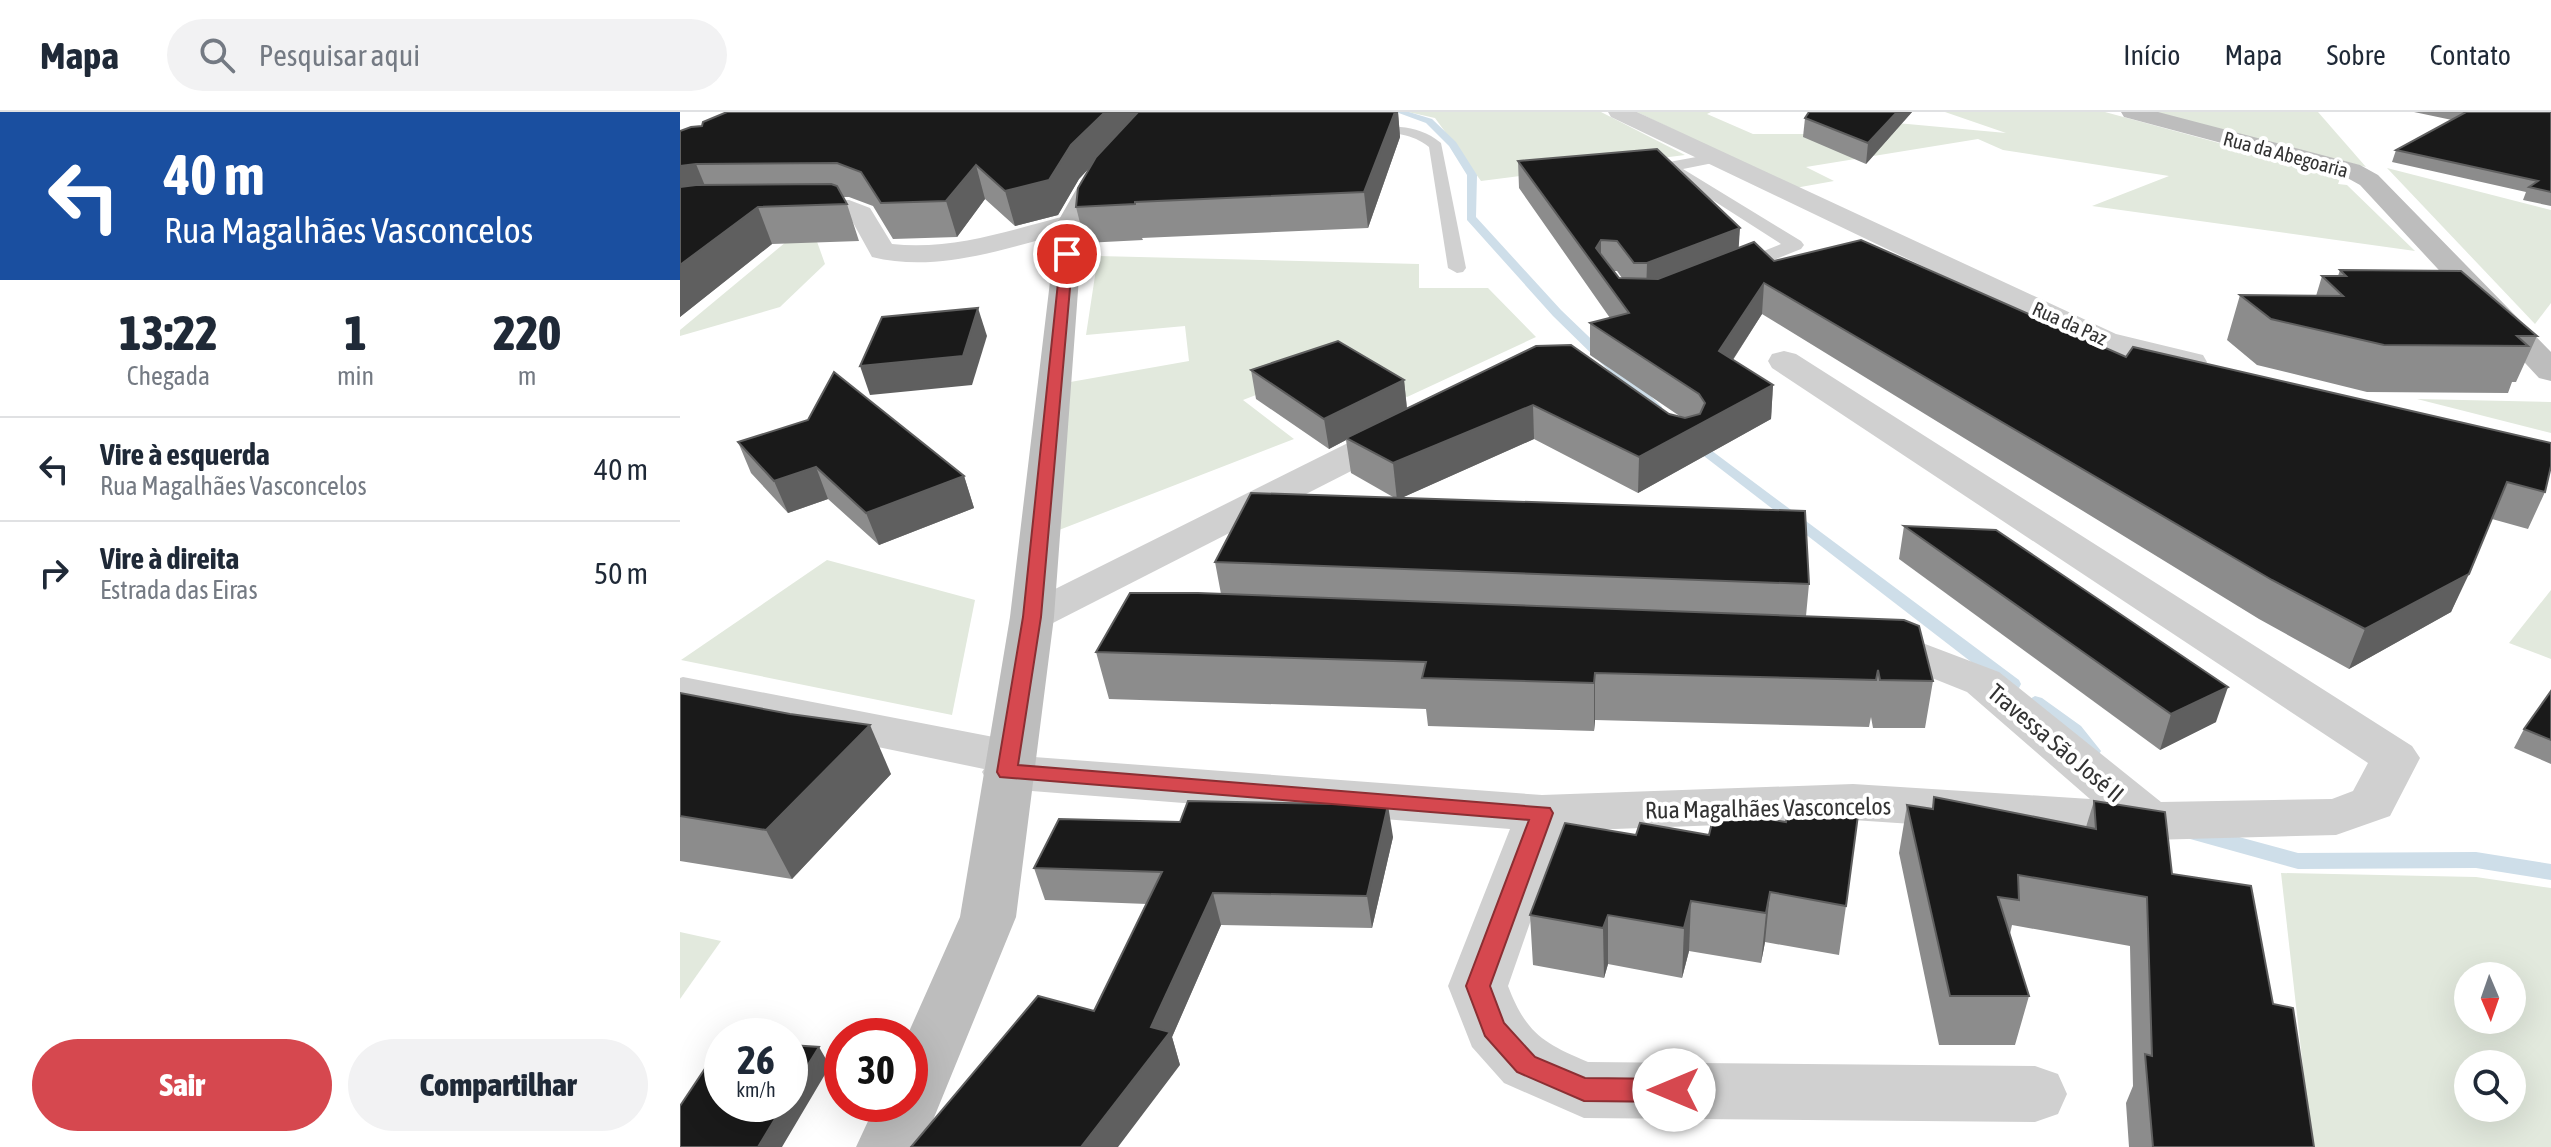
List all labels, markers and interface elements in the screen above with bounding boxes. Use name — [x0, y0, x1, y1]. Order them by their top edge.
search box — [167, 19, 727, 91]
icon: search — [195, 33, 239, 77]
text: Mapa — [40, 34, 119, 77]
text: Pesquisar aqui — [259, 38, 420, 72]
text: Início — [2123, 39, 2180, 71]
text: Mapa — [2224, 39, 2282, 71]
text: Sobre — [2326, 39, 2386, 71]
text: Contato — [2430, 39, 2511, 71]
street label: Rua da Abegoaria — [2221, 126, 2351, 182]
text: 40 m — [164, 143, 265, 207]
icon: left — [32, 144, 136, 248]
text: Rua Magalhães Vasconcelos — [164, 209, 533, 251]
pin — [1033, 220, 1101, 288]
icon: arrive — [1045, 232, 1089, 276]
street label: Rua da Paz — [2029, 296, 2111, 350]
text: 13:22 — [119, 305, 218, 360]
text: 1 — [344, 305, 367, 360]
text: 220 — [493, 305, 561, 360]
text: Chegada — [127, 361, 210, 391]
text: min — [337, 361, 374, 391]
text: m — [518, 361, 536, 391]
text: Vire à esquerda — [100, 437, 270, 471]
icon: left — [32, 447, 76, 491]
text: 40 m — [594, 452, 648, 486]
text: Rua Magalhães Vasconcelos — [100, 471, 367, 501]
text: Vire à direita — [100, 541, 239, 575]
icon: right — [32, 551, 76, 595]
text: 50 m — [594, 556, 648, 590]
text: Estrada das Eiras — [100, 575, 258, 605]
street label: Travessa São José II — [1983, 679, 2129, 807]
street label: Rua Magalhães Vasconcelos — [1645, 792, 1891, 824]
north arrow — [2454, 962, 2526, 1034]
map controls — [2454, 962, 2526, 1122]
speed limit sign: 30 — [824, 1018, 928, 1122]
text: 26 — [737, 1037, 775, 1082]
button: Sair — [32, 1039, 332, 1131]
button: Compartilhar — [348, 1039, 648, 1131]
position arrow — [1632, 1048, 1716, 1132]
button: search — [2454, 1050, 2526, 1122]
text: km/h — [736, 1078, 776, 1101]

